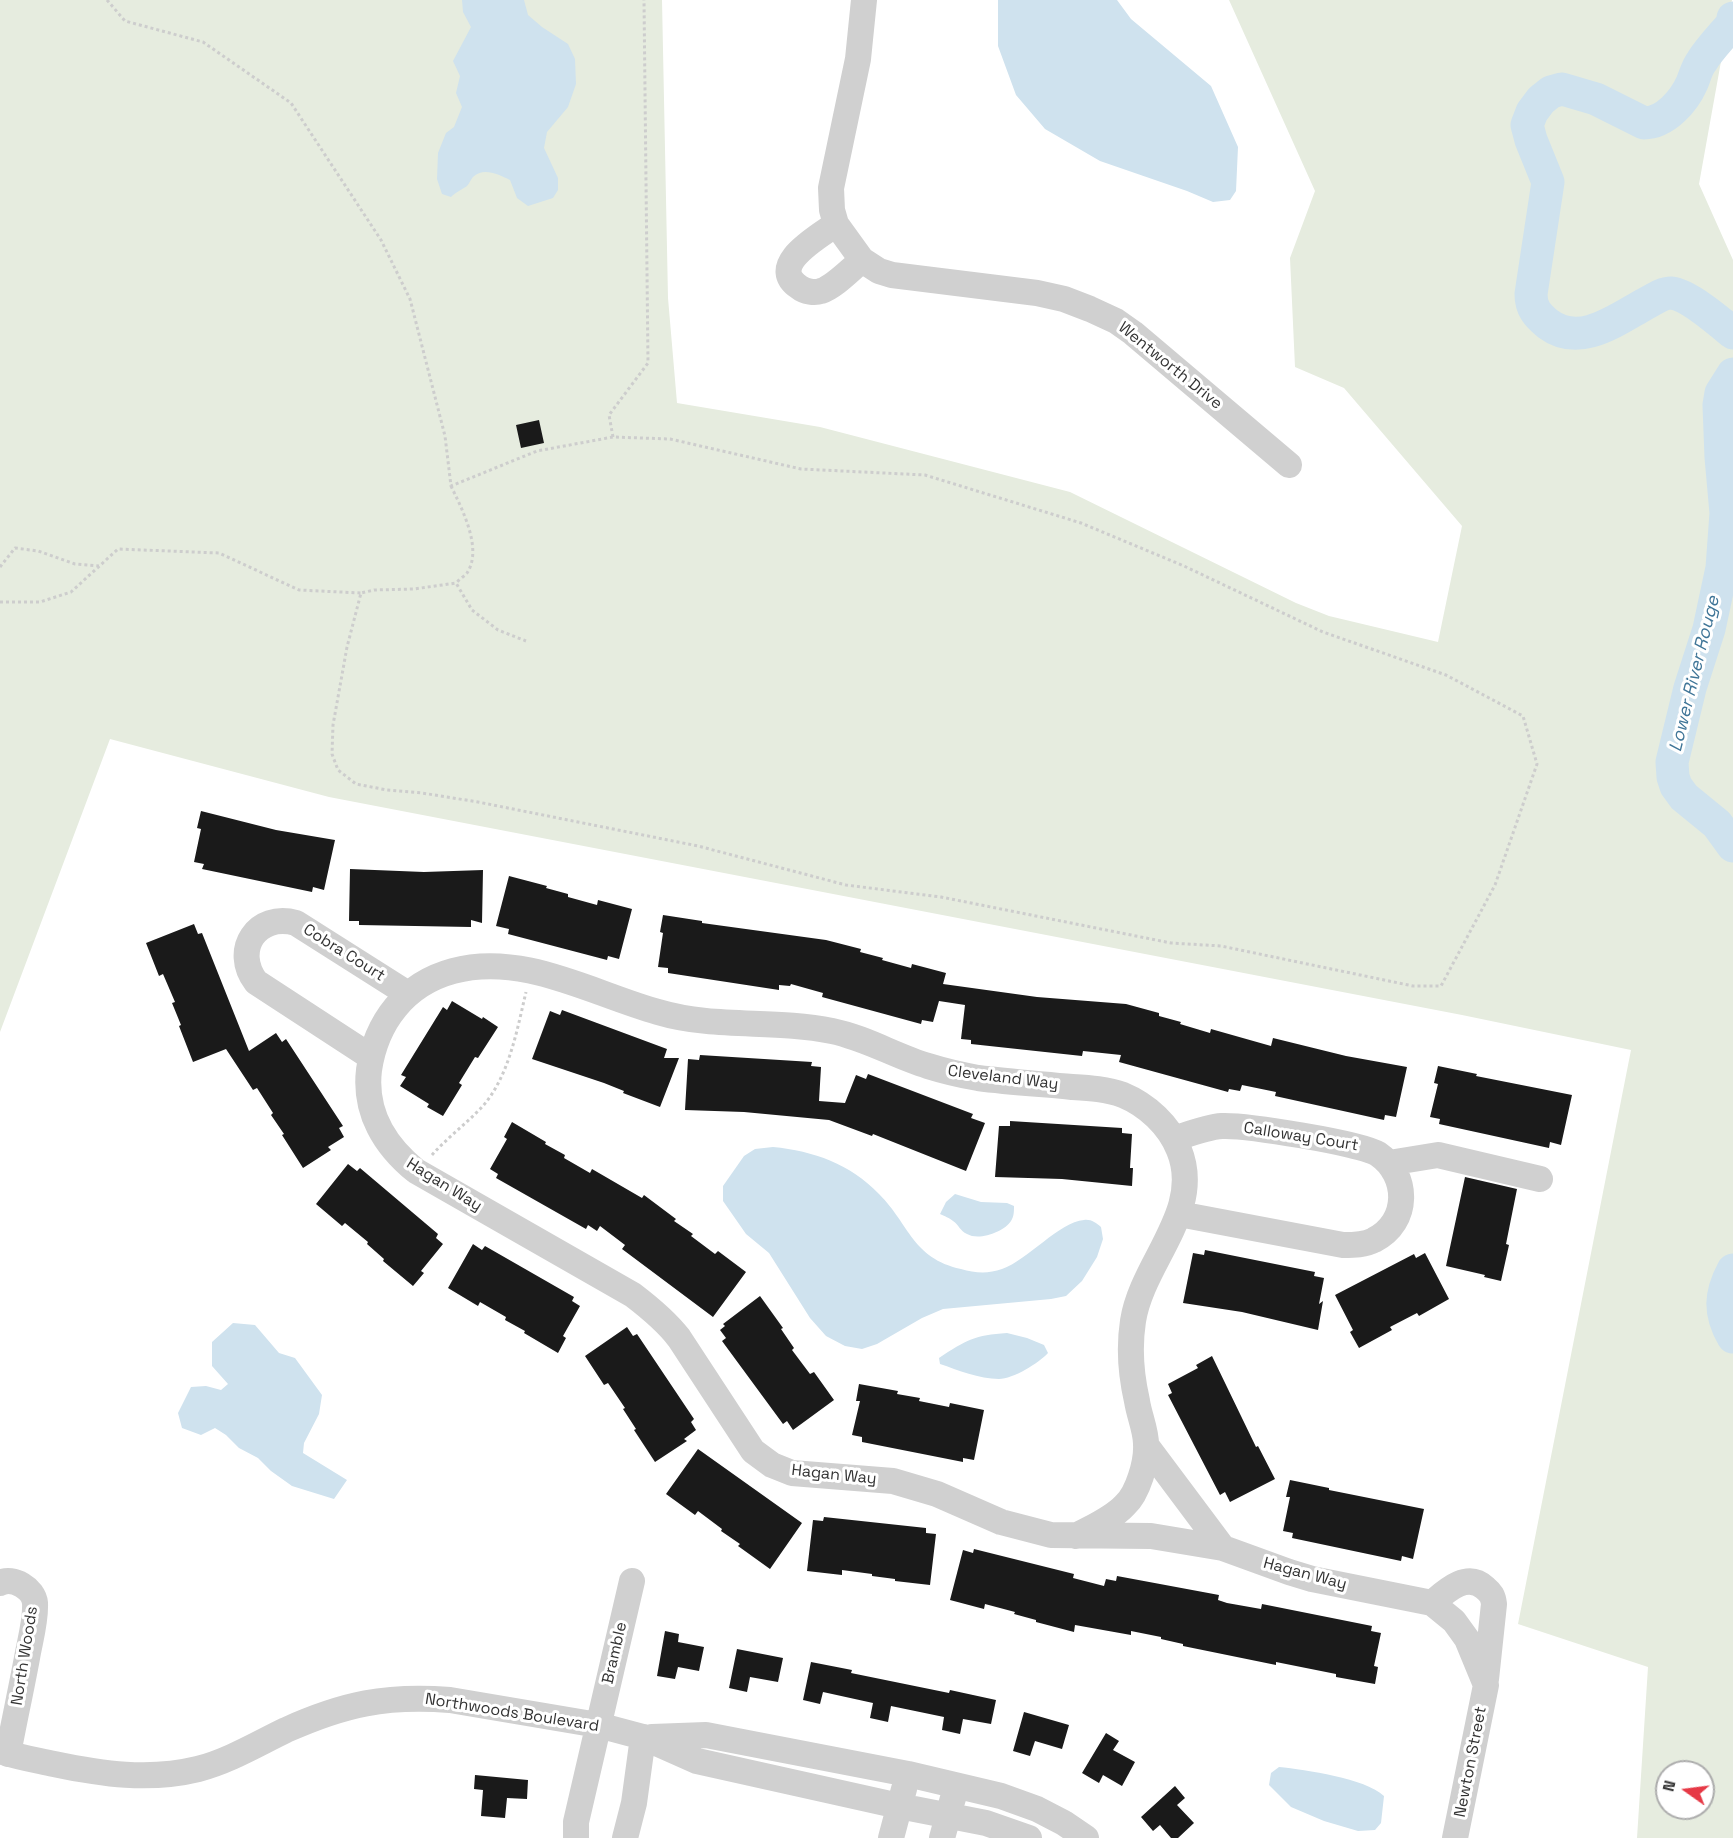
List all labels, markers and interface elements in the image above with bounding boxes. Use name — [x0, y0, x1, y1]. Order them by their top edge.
street label: Wentworth Drive — [1114, 318, 1226, 414]
water label: Lower River Rouge — [1665, 594, 1725, 754]
street label: Cobra Court — [300, 920, 388, 986]
street label: Cleveland Way — [947, 1062, 1059, 1094]
street label: Calloway Court — [1242, 1118, 1360, 1156]
street label: Hagan Way — [403, 1154, 485, 1216]
street label: Hagan Way — [790, 1461, 878, 1489]
street label: Hagan Way — [1261, 1554, 1349, 1594]
street label: North Woods — [8, 1605, 42, 1707]
street label: Bramble — [599, 1620, 631, 1686]
street label: Northwoods Boulevard — [424, 1690, 600, 1736]
street label: Newton Street — [1451, 1705, 1491, 1819]
north arrow — [1655, 1760, 1715, 1820]
text: N — [1658, 1778, 1680, 1794]

